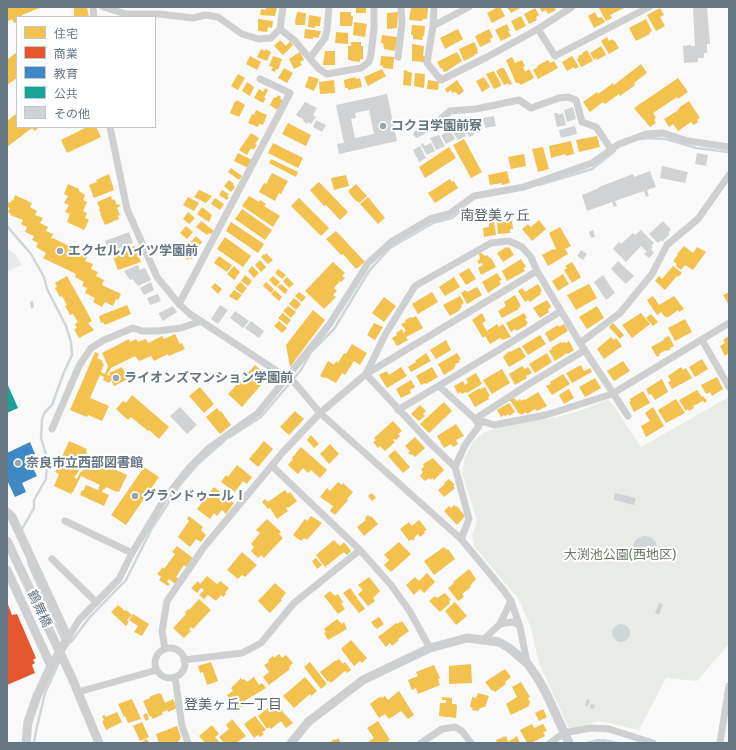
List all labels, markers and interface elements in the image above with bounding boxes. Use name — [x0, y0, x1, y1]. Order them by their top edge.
legend — [16, 16, 156, 128]
text: 住宅 — [54, 27, 78, 41]
text: 商業 — [54, 47, 78, 61]
text: 教育 — [54, 67, 78, 81]
text: 公共 — [54, 87, 78, 101]
text: その他 — [54, 107, 90, 121]
place label: コクヨ学園前寮 — [391, 118, 482, 134]
marker: コクヨ学園前寮 — [378, 121, 388, 131]
district label: 南登美ヶ丘 — [460, 208, 530, 224]
place label: エクセルハイツ学園前 — [68, 243, 198, 259]
marker: エクセルハイツ学園前 — [55, 246, 65, 256]
place label: ライオンズマンション学園前 — [124, 370, 293, 386]
marker: ライオンズマンション学園前 — [111, 373, 121, 383]
place label: 奈良市立西部図書館 — [26, 455, 143, 471]
marker: 奈良市立西部図書館 — [13, 458, 23, 468]
place label: グランドゥールⅠ — [143, 488, 247, 504]
marker: グランドゥールⅠ — [130, 491, 140, 501]
park label: 大渕池公園(西地区) — [564, 547, 676, 563]
street label: 鶴舞橋 — [24, 588, 54, 630]
district label: 登美ヶ丘一丁目 — [184, 697, 282, 713]

